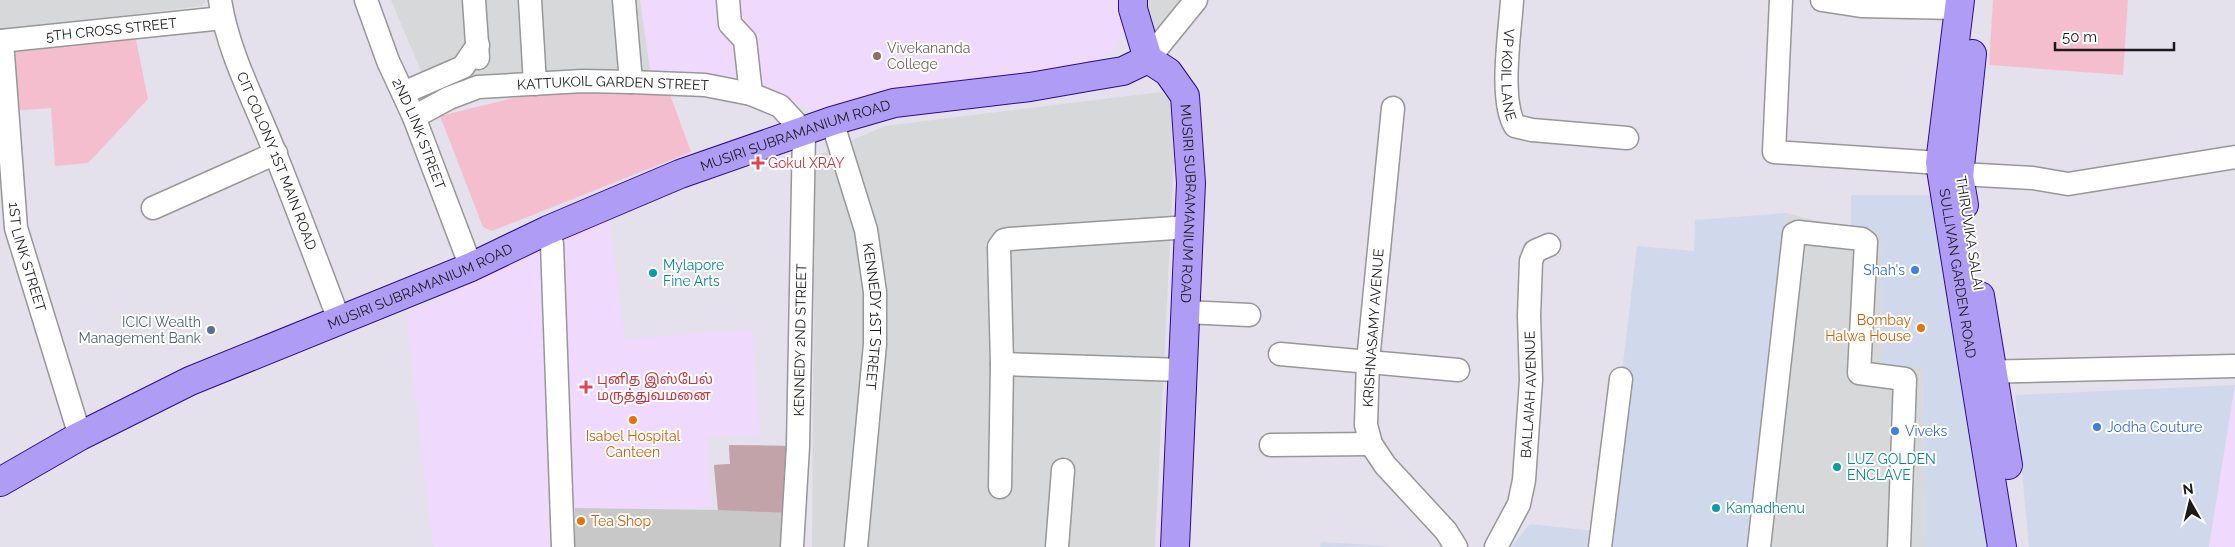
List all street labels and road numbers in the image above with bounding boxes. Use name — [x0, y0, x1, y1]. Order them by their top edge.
street label: 5TH CROSS STREET — [45, 15, 178, 44]
street label: VP KOIL LANE — [1498, 28, 1520, 123]
street label: CIT COLONY 1ST MAIN ROAD — [234, 69, 320, 252]
street label: KATTUKOIL GARDEN STREET — [516, 73, 710, 93]
street label: 2ND LINK STREET — [389, 76, 449, 192]
street label: MUSIRI SUBRAMANIUM ROAD — [698, 96, 892, 174]
street label: MUSIRI SUBRAMANIUM ROAD — [1178, 104, 1199, 303]
street label: THIRUVIKA SALAI — [1953, 175, 1987, 291]
street label: SULLIVAN GARDEN ROAD — [1936, 187, 1979, 359]
street label: 1ST LINK STREET — [6, 202, 49, 314]
street label: MUSIRI SUBRAMANIUM ROAD — [325, 240, 515, 332]
street label: KENNEDY 1ST STREET — [860, 242, 883, 391]
street label: KRISHNASAMY AVENUE — [1359, 248, 1387, 408]
street label: KENNEDY 2ND STREET — [791, 263, 809, 416]
street label: BALLAIAH AVENUE — [1518, 331, 1539, 459]

